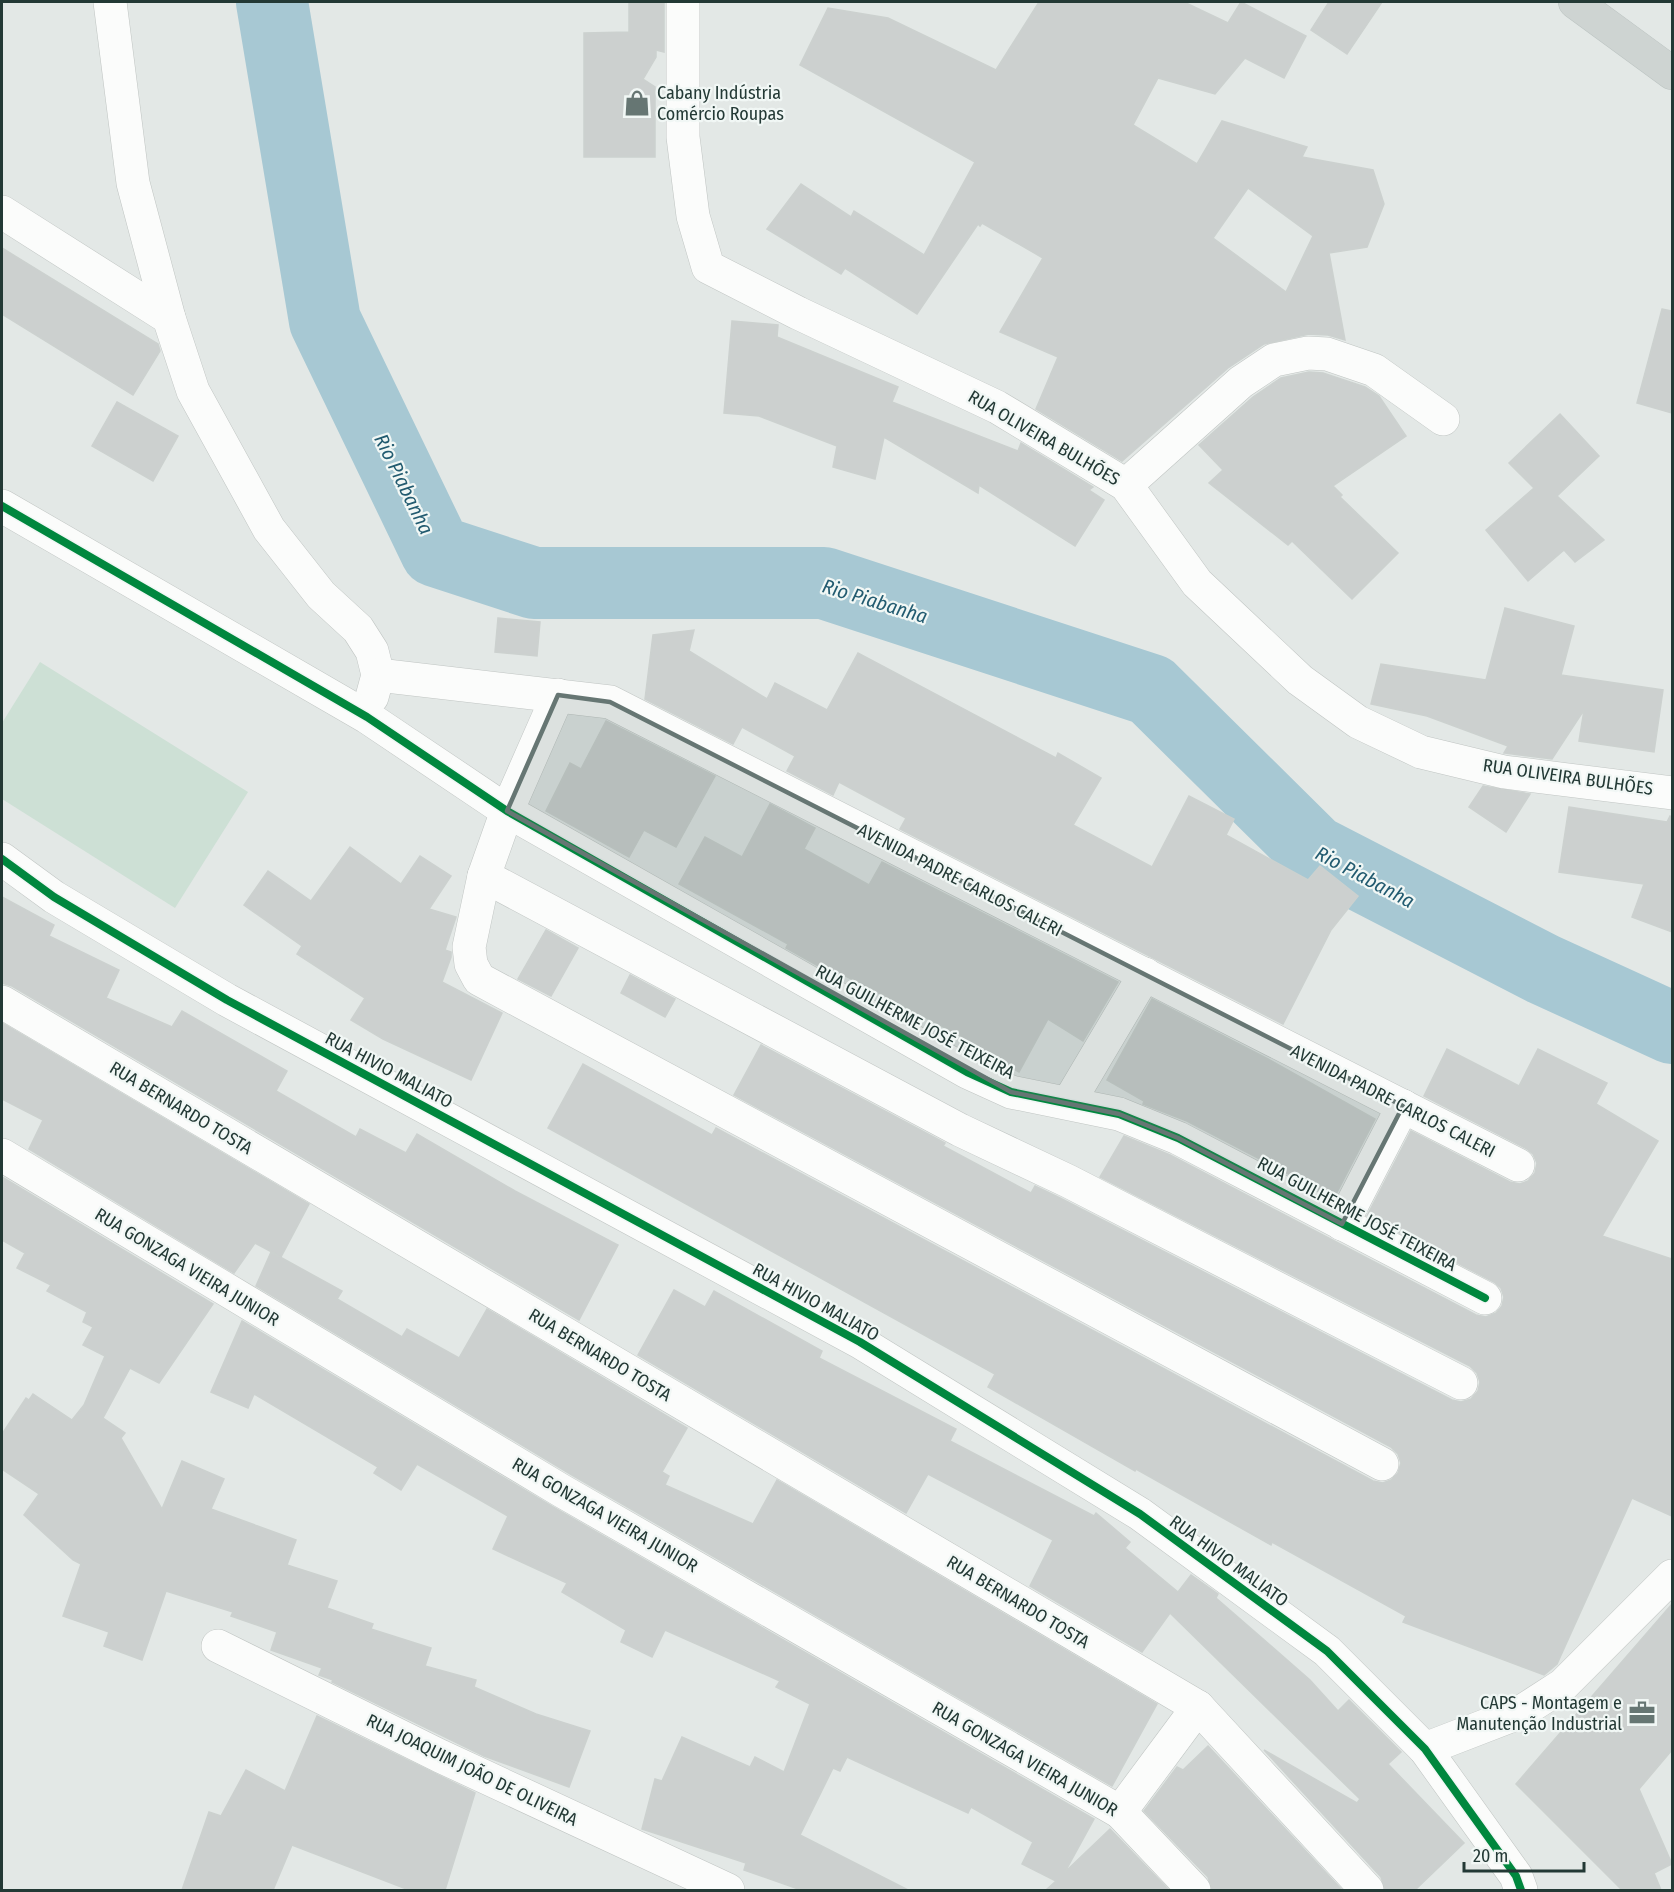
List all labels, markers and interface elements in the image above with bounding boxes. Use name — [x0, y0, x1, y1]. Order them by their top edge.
place label: Cabany Indústria Comércio Roupas — [657, 82, 784, 125]
shop icon: Cabany Indústria Comércio Roupas — [622, 88, 652, 118]
street label: RUA OLIVEIRA BULHÕES — [964, 386, 1124, 490]
water label: Rio Piabanha — [369, 430, 439, 538]
water label: Rio Piabanha — [819, 574, 931, 628]
street label: RUA OLIVEIRA BULHÕES — [1482, 754, 1654, 800]
street label: AVENIDA PADRE CARLOS CALERI — [854, 819, 1066, 941]
water label: Rio Piabanha — [1311, 841, 1419, 913]
street label: RUA GUILHERME JOSÉ TEIXEIRA — [812, 959, 1019, 1084]
street label: RUA HIVIO MALIATO — [321, 1027, 457, 1113]
street label: AVENIDA PADRE CARLOS CALERI — [1287, 1040, 1499, 1162]
street label: RUA BERNARDO TOSTA — [106, 1057, 257, 1160]
street label: RUA GUILHERME JOSÉ TEIXEIRA — [1254, 1151, 1461, 1276]
street label: RUA GONZAGA VIEIRA JUNIOR — [91, 1203, 283, 1331]
street label: RUA HIVIO MALIATO — [749, 1258, 883, 1346]
street label: RUA BERNARDO TOSTA — [525, 1304, 676, 1407]
street label: RUA GONZAGA VIEIRA JUNIOR — [508, 1453, 702, 1577]
street label: RUA HIVIO MALIATO — [1165, 1511, 1293, 1611]
street label: RUA BERNARDO TOSTA — [943, 1551, 1094, 1654]
place label: CAPS - Montagem e Manutenção Industrial — [1456, 1692, 1622, 1735]
street label: RUA GONZAGA VIEIRA JUNIOR — [928, 1697, 1122, 1821]
office icon: CAPS - Montagem e Manutenção Industrial — [1627, 1698, 1657, 1728]
street label: RUA JOAQUIM JOÃO DE OLIVEIRA — [363, 1709, 582, 1831]
scale bar — [1464, 1835, 1584, 1873]
text: 20 m — [1473, 1845, 1508, 1867]

